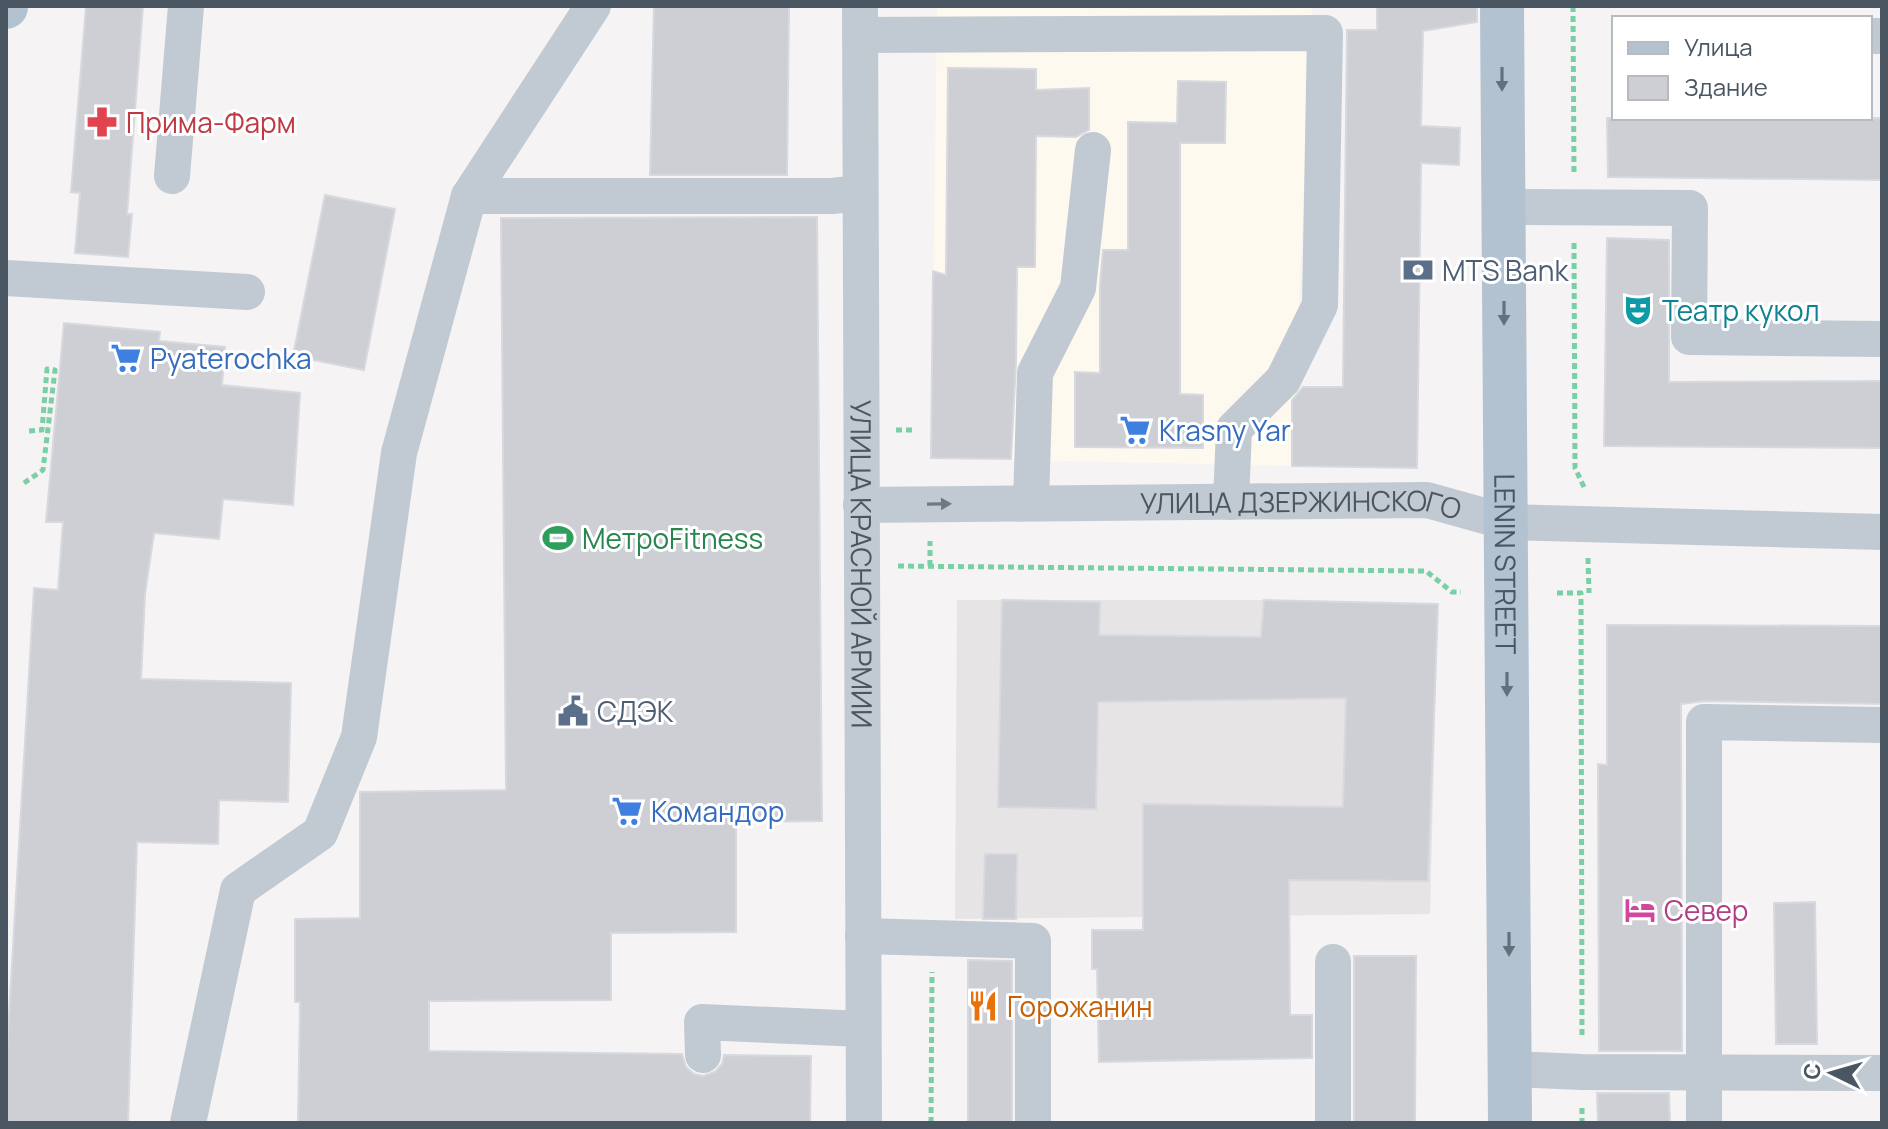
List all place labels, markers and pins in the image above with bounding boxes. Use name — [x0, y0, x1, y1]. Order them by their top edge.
place label: Прима-Фарм — [126, 103, 296, 141]
pharmacy icon: Прима-Фарм — [85, 105, 119, 139]
place label: MTS Bank — [1442, 251, 1569, 289]
bank icon: MTS Bank — [1401, 253, 1435, 287]
place label: Театр кукол — [1662, 291, 1820, 329]
theatre icon: Театр кукол — [1621, 293, 1655, 327]
place label: Pyaterochka — [150, 339, 312, 377]
supermarket icon: Pyaterochka — [109, 341, 143, 375]
place label: Krasny Yar — [1159, 411, 1291, 449]
supermarket icon: Krasny Yar — [1118, 413, 1152, 447]
place label: МетроFitness — [582, 519, 763, 557]
sports icon: МетроFitness — [541, 521, 575, 555]
place label: СДЭК — [597, 692, 674, 730]
public building icon: СДЭК — [556, 694, 590, 728]
place label: Командор — [651, 792, 784, 830]
supermarket icon: Командор — [610, 794, 644, 828]
place label: Север — [1664, 891, 1748, 929]
hotel icon: Север — [1623, 893, 1657, 927]
place label: Горожанин — [1007, 987, 1153, 1025]
restaurant icon: Горожанин — [966, 989, 1000, 1023]

